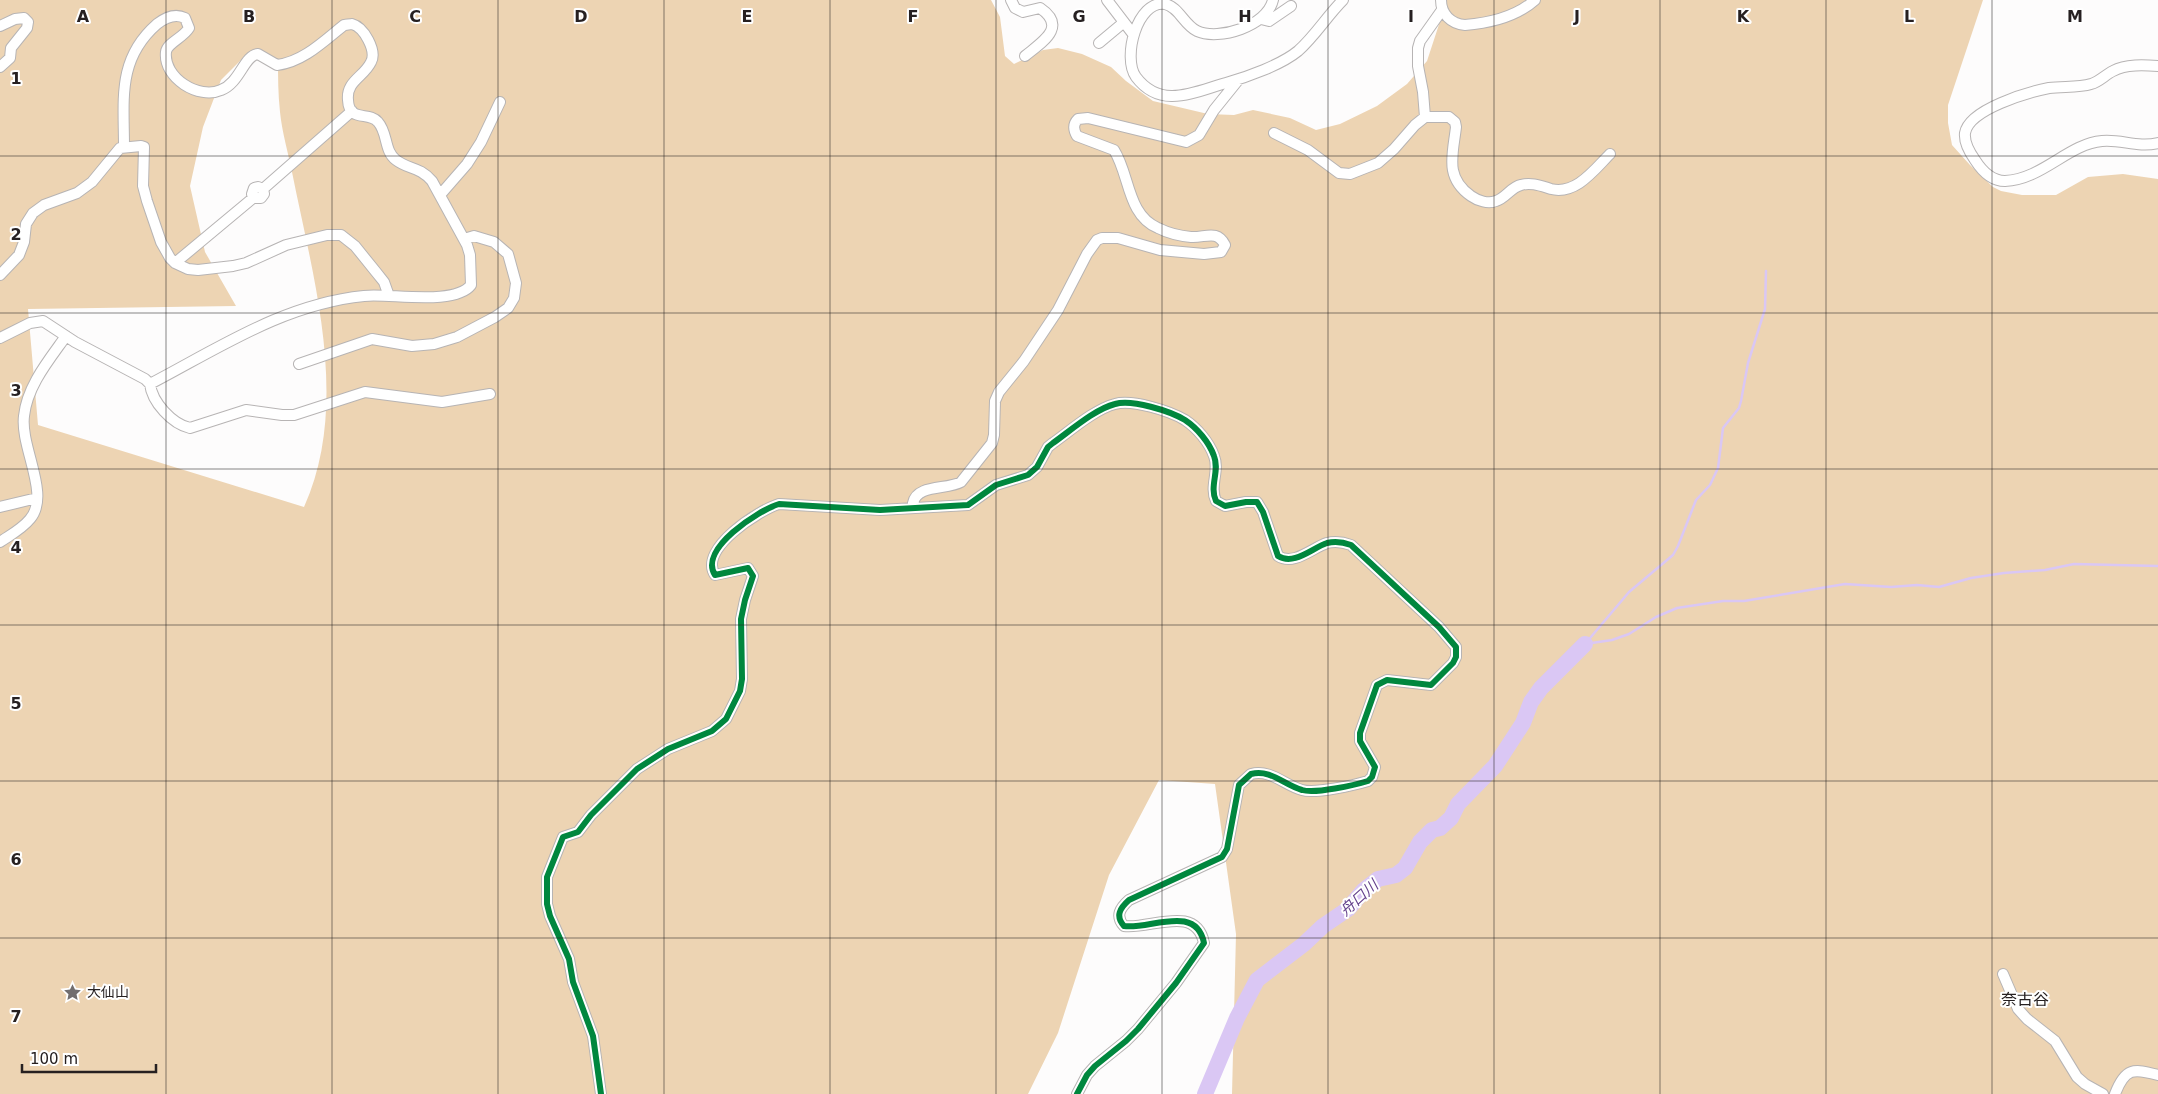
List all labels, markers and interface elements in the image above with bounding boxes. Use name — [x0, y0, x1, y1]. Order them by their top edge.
text: A — [77, 7, 90, 26]
text: B — [243, 7, 255, 26]
text: C — [409, 7, 421, 26]
text: D — [574, 7, 588, 26]
text: E — [742, 7, 752, 26]
text: F — [908, 7, 918, 26]
text: G — [1072, 7, 1086, 26]
text: H — [1238, 7, 1252, 26]
text: I — [1408, 7, 1414, 26]
text: J — [1573, 7, 1580, 26]
text: K — [1737, 7, 1750, 26]
text: L — [1904, 7, 1914, 26]
text: M — [2067, 7, 2083, 26]
text: 1 — [10, 69, 22, 88]
text: 2 — [10, 225, 22, 244]
text: 3 — [10, 381, 22, 400]
text: 4 — [10, 538, 22, 557]
text: 5 — [10, 694, 22, 713]
text: 6 — [10, 850, 22, 869]
water label: 舟口川 — [1336, 875, 1383, 920]
place icon: 大仙山 — [63, 982, 83, 1002]
place label: 大仙山 — [87, 984, 129, 1000]
district label: 奈古谷 — [2001, 990, 2049, 1009]
text: 7 — [10, 1007, 22, 1026]
scale bar — [22, 1042, 156, 1074]
text: 100 m — [30, 1050, 78, 1068]

